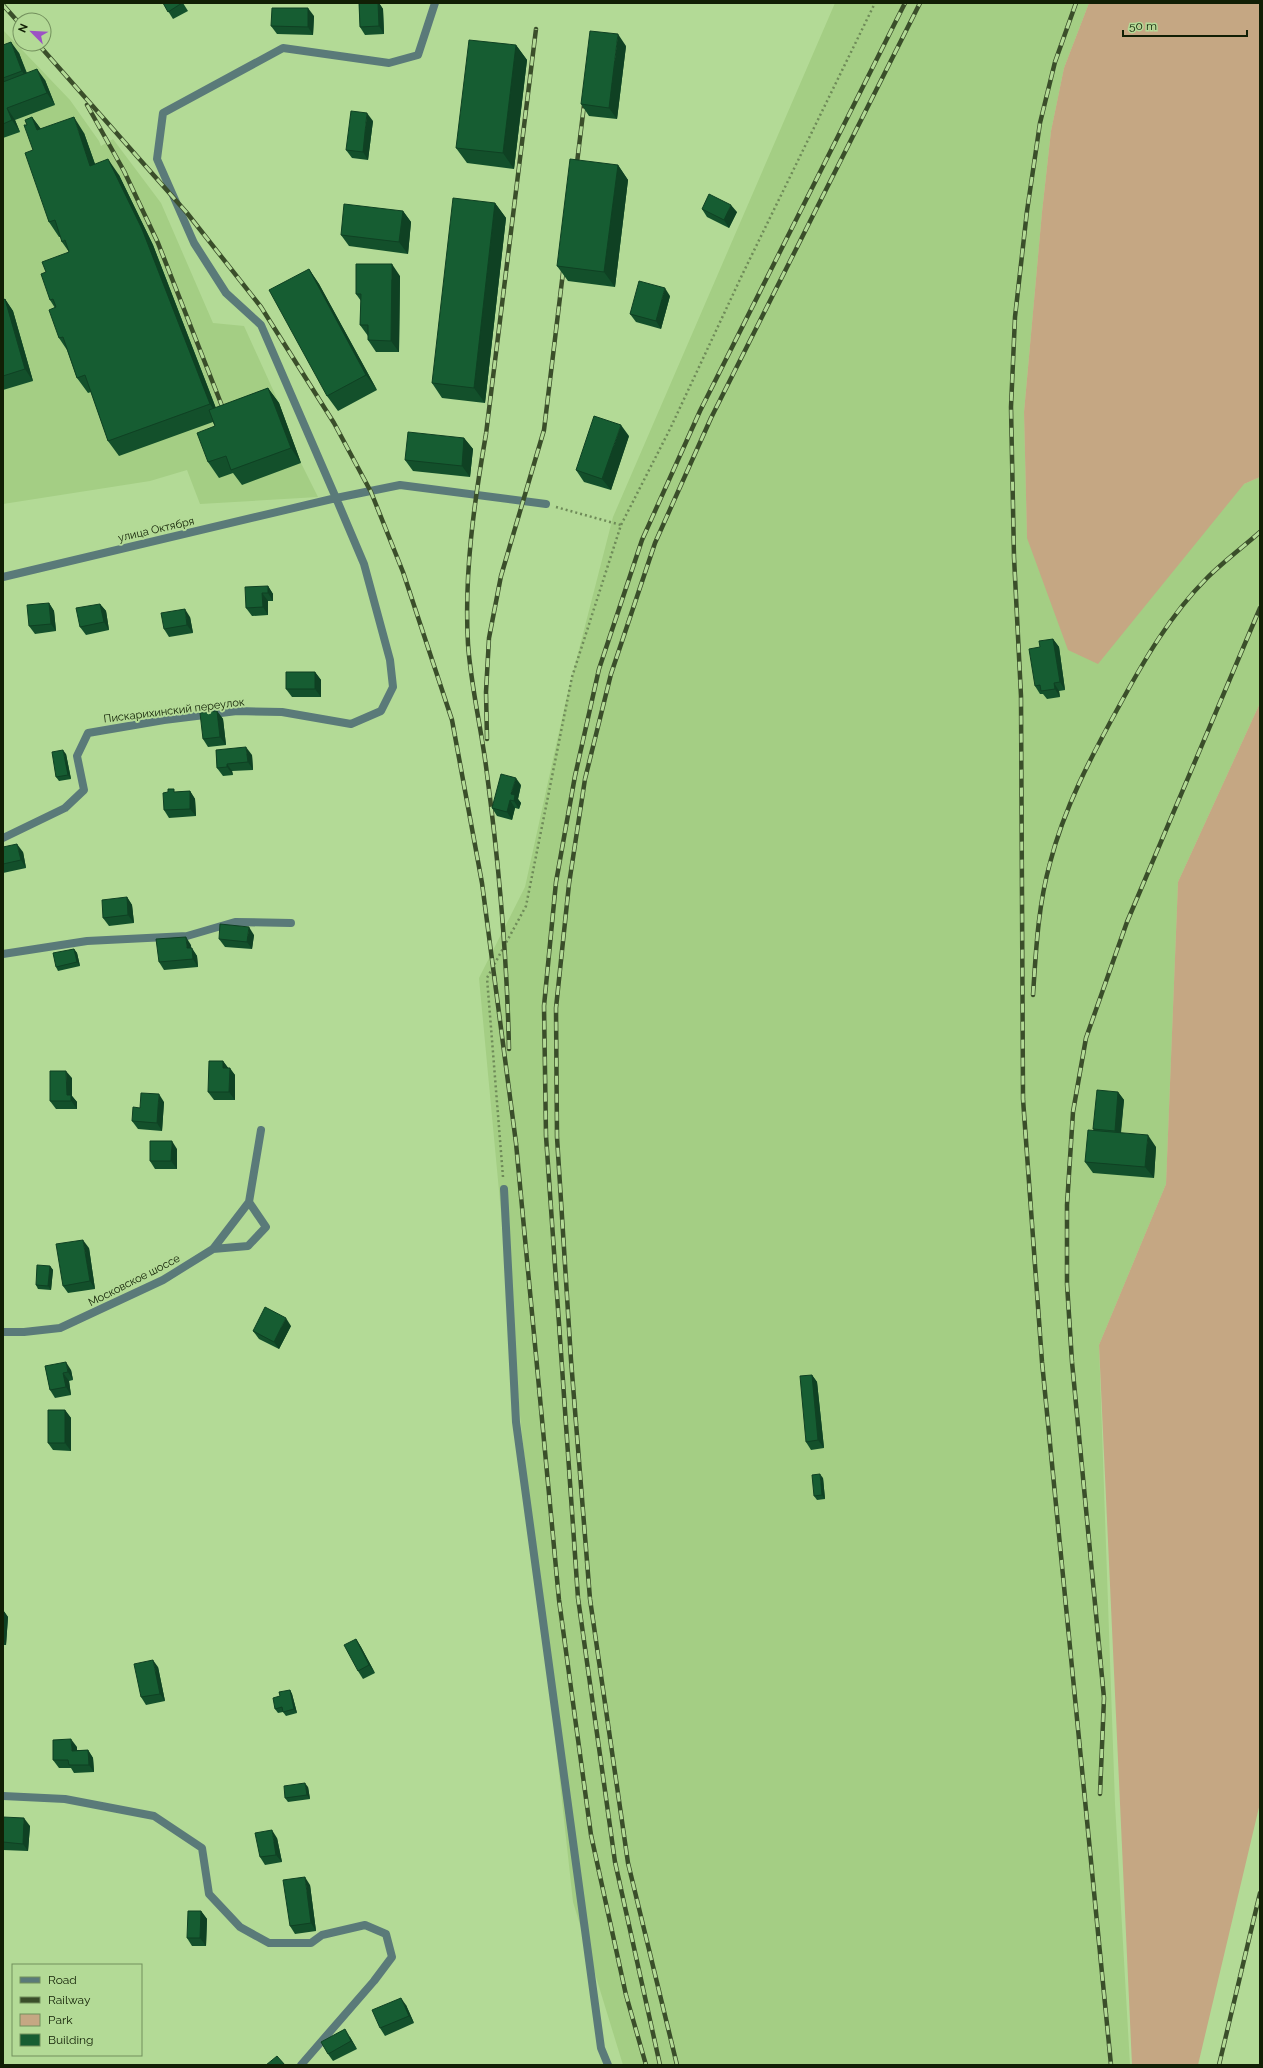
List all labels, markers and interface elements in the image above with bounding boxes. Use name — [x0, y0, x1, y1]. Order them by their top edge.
north arrow — [12, 12, 52, 52]
scale bar — [1123, 12, 1247, 38]
text: 50 m — [1129, 19, 1157, 33]
text: N — [16, 22, 31, 35]
street label: улица Октября — [117, 514, 196, 545]
street label: Пискарихинский переулок — [103, 695, 246, 726]
street label: Московское шоссе — [86, 1251, 183, 1309]
legend — [12, 1964, 142, 2056]
text: Road — [48, 1973, 77, 1987]
text: Railway — [48, 1993, 91, 2007]
text: Park — [48, 2013, 73, 2027]
text: Building — [48, 2033, 94, 2047]

